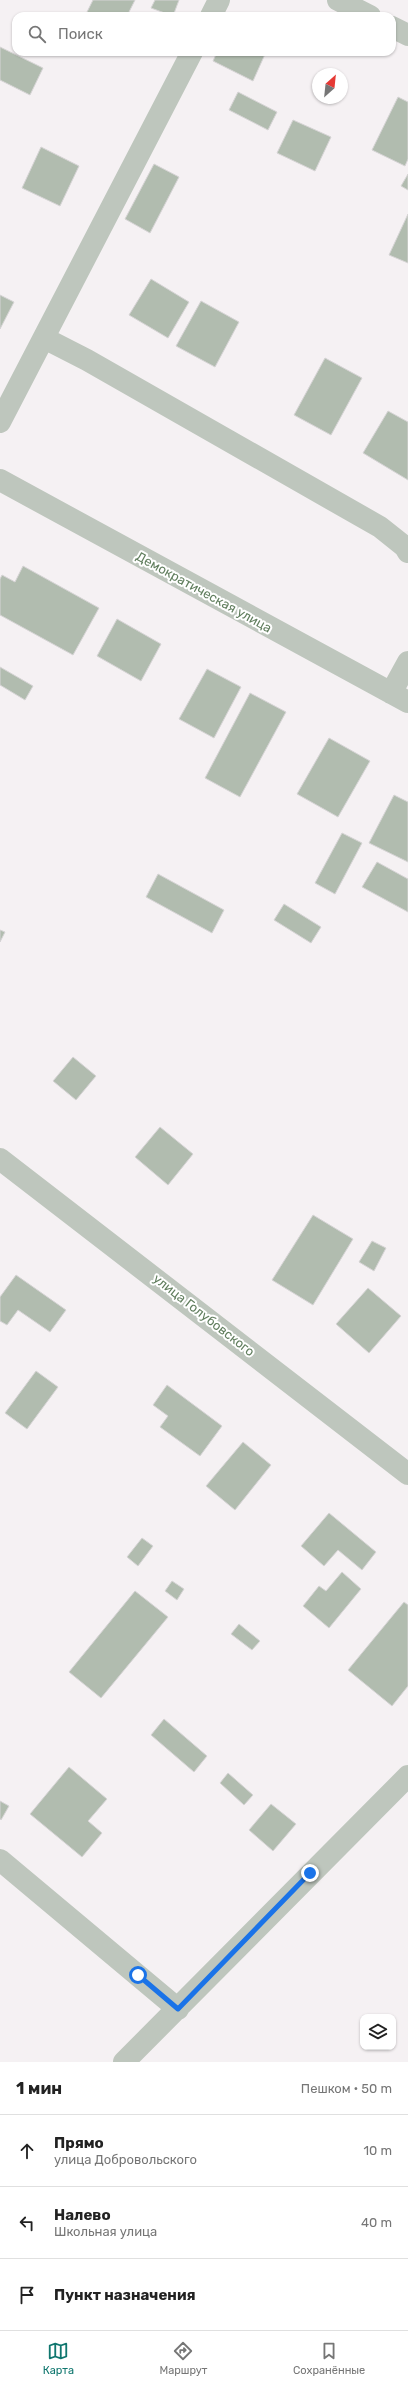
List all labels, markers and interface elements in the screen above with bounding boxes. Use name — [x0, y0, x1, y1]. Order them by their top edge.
search box — [12, 12, 396, 56]
icon: search — [26, 23, 48, 45]
text: Поиск — [58, 25, 103, 43]
north arrow — [312, 68, 348, 104]
street label: Демократическая улица — [134, 548, 274, 636]
street label: улица Голубовского — [150, 1271, 258, 1359]
route end — [301, 1864, 319, 1882]
route start — [129, 1966, 147, 1984]
map controls — [360, 2014, 396, 2050]
button: layers — [360, 2014, 396, 2050]
text: 1 мин — [16, 2078, 62, 2098]
text: Пешком · 50 m — [301, 2081, 392, 2096]
text: Прямо — [54, 2134, 104, 2152]
icon: ahead — [16, 2140, 38, 2162]
text: 10 m — [363, 2143, 392, 2158]
text: улица Добровольского — [54, 2152, 197, 2167]
text: Налево — [54, 2206, 111, 2224]
icon: left — [16, 2212, 38, 2234]
text: 40 m — [361, 2215, 392, 2230]
text: Школьная улица — [54, 2224, 157, 2239]
icon: arrive — [16, 2284, 38, 2306]
text: Пункт назначения — [54, 2286, 196, 2304]
tab: Карта — [43, 2340, 74, 2377]
tab: Маршрут — [159, 2340, 207, 2377]
tab: Сохранённые — [293, 2340, 365, 2377]

